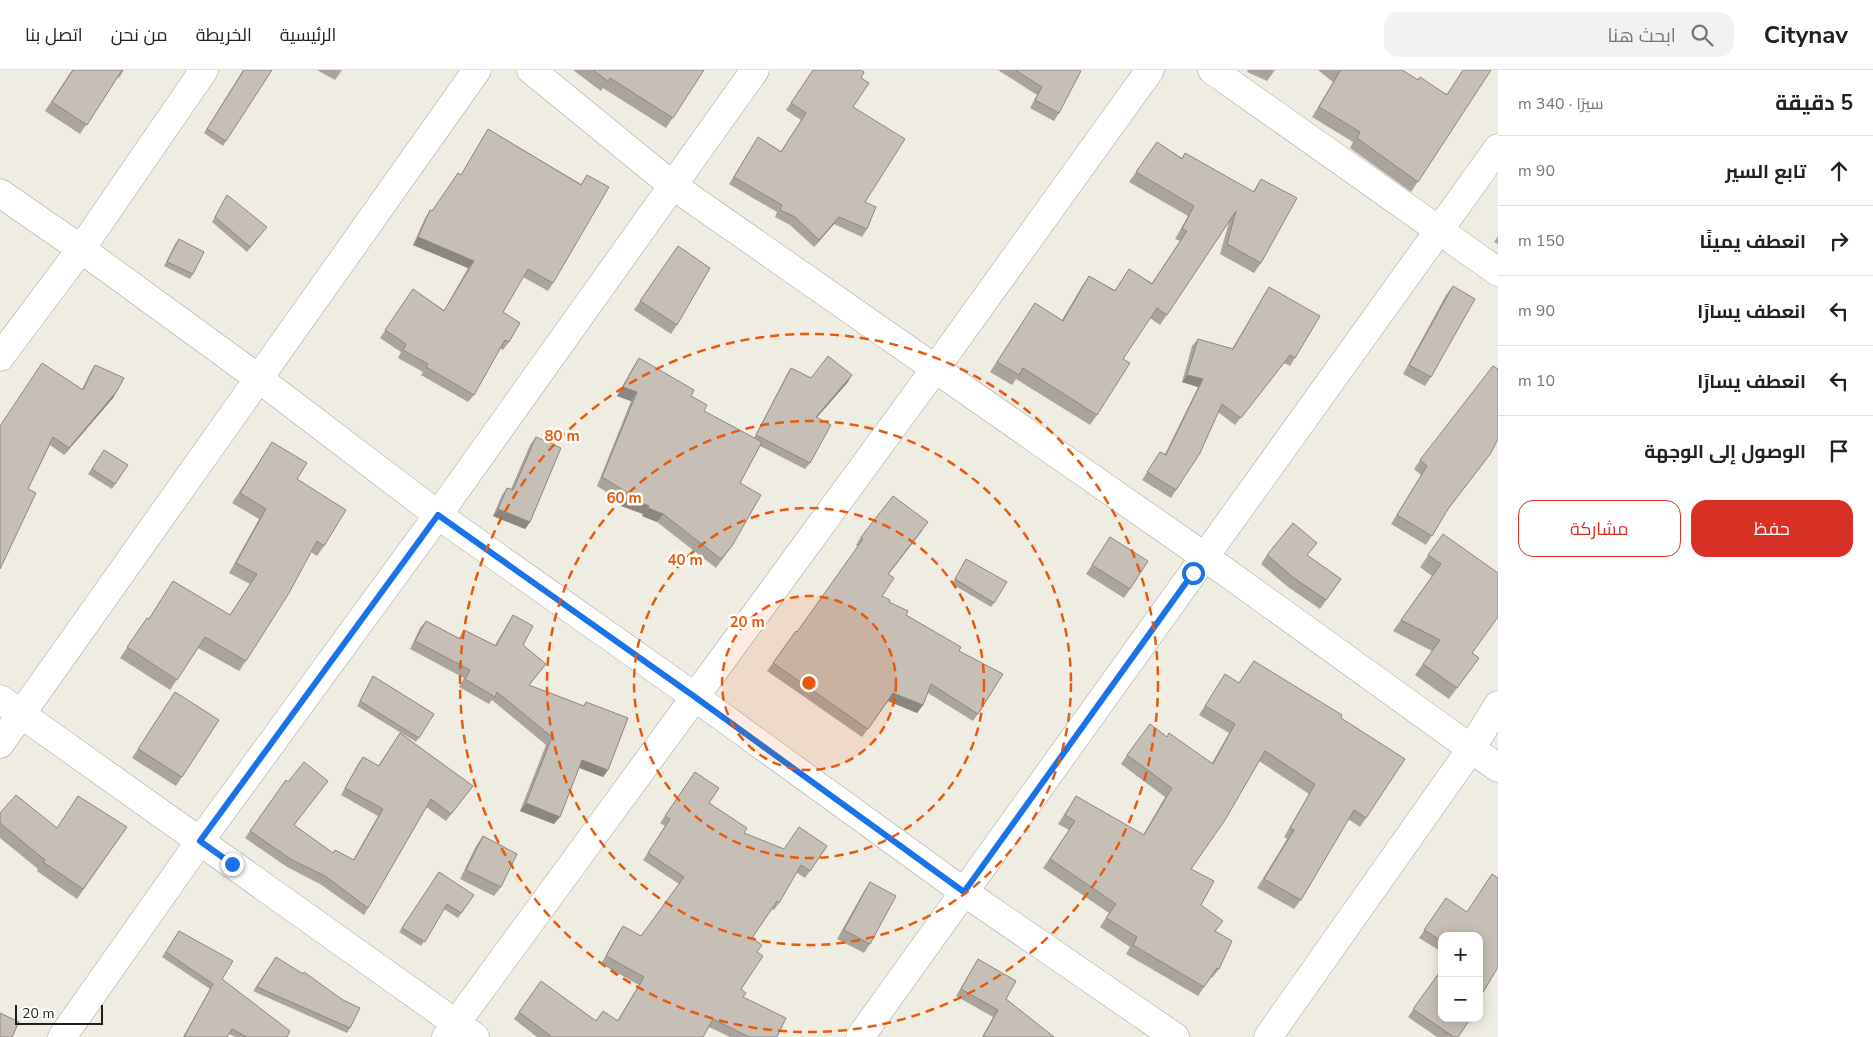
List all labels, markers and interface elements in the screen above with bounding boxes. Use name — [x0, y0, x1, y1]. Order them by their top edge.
search box — [1384, 12, 1734, 57]
text: Citynav — [1764, 19, 1848, 51]
icon: search — [1688, 21, 1716, 49]
text: اتصل بنا — [25, 23, 83, 47]
text: من نحن — [111, 23, 168, 47]
text: الخريطة — [196, 23, 252, 47]
text: الرئيسية — [280, 23, 336, 47]
text: ابحث هنا — [1607, 23, 1676, 49]
text: 5 دقيقة — [1775, 89, 1853, 117]
text: سيرًا · 340 m — [1518, 93, 1604, 115]
icon: ahead — [1825, 157, 1853, 185]
text: تابع السير — [1725, 159, 1806, 185]
text: 90 m — [1518, 160, 1555, 182]
icon: right — [1825, 227, 1853, 255]
text: انعطف يمينًا — [1700, 229, 1806, 255]
text: 150 m — [1518, 230, 1565, 252]
icon: left — [1825, 297, 1853, 325]
text: انعطف يسارًا — [1697, 299, 1806, 325]
text: 90 m — [1518, 300, 1555, 322]
icon: left — [1825, 367, 1853, 395]
text: انعطف يسارًا — [1697, 369, 1806, 395]
text: 10 m — [1518, 370, 1555, 392]
text: 80 m — [544, 426, 580, 446]
icon: arrive — [1825, 437, 1853, 465]
text: الوصول إلى الوجهة — [1644, 439, 1806, 465]
text: 60 m — [606, 488, 642, 508]
button: مشاركة — [1518, 500, 1681, 557]
button: حفظ — [1691, 500, 1853, 557]
text: 40 m — [667, 550, 703, 570]
route start — [1182, 562, 1205, 585]
text: 20 m — [729, 612, 765, 632]
centre of rings — [800, 674, 818, 692]
route end — [221, 853, 244, 876]
map controls — [1438, 932, 1483, 1022]
button: + — [1438, 932, 1483, 977]
button: − — [1438, 977, 1483, 1022]
scale bar — [15, 1002, 102, 1025]
text: 20 m — [22, 1004, 54, 1023]

